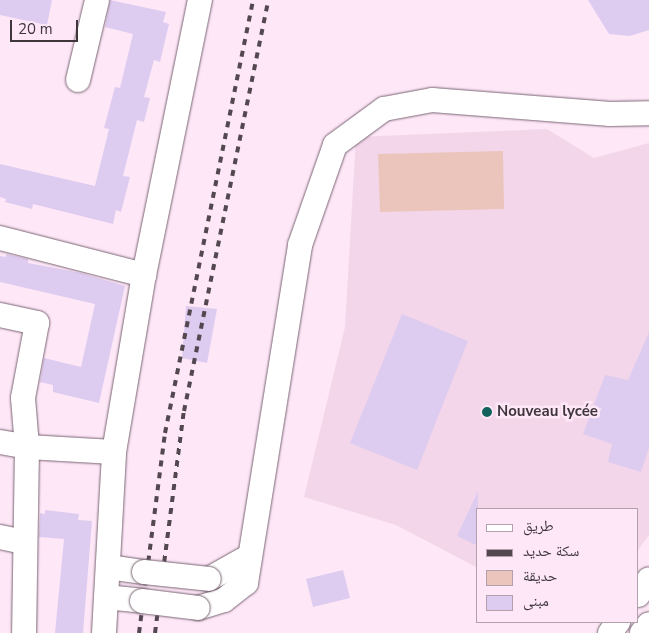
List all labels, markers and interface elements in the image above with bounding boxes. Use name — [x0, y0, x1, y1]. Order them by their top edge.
scale bar — [12, 10, 80, 42]
text: 20 m — [18, 19, 53, 39]
place label: Nouveau lycée — [497, 403, 598, 421]
marker: Nouveau lycée — [481, 406, 493, 418]
legend — [477, 508, 639, 623]
text: طريق — [523, 516, 554, 536]
text: سكة حديد — [523, 541, 579, 561]
text: حديقة — [523, 566, 557, 586]
text: مبنى — [523, 591, 549, 611]

